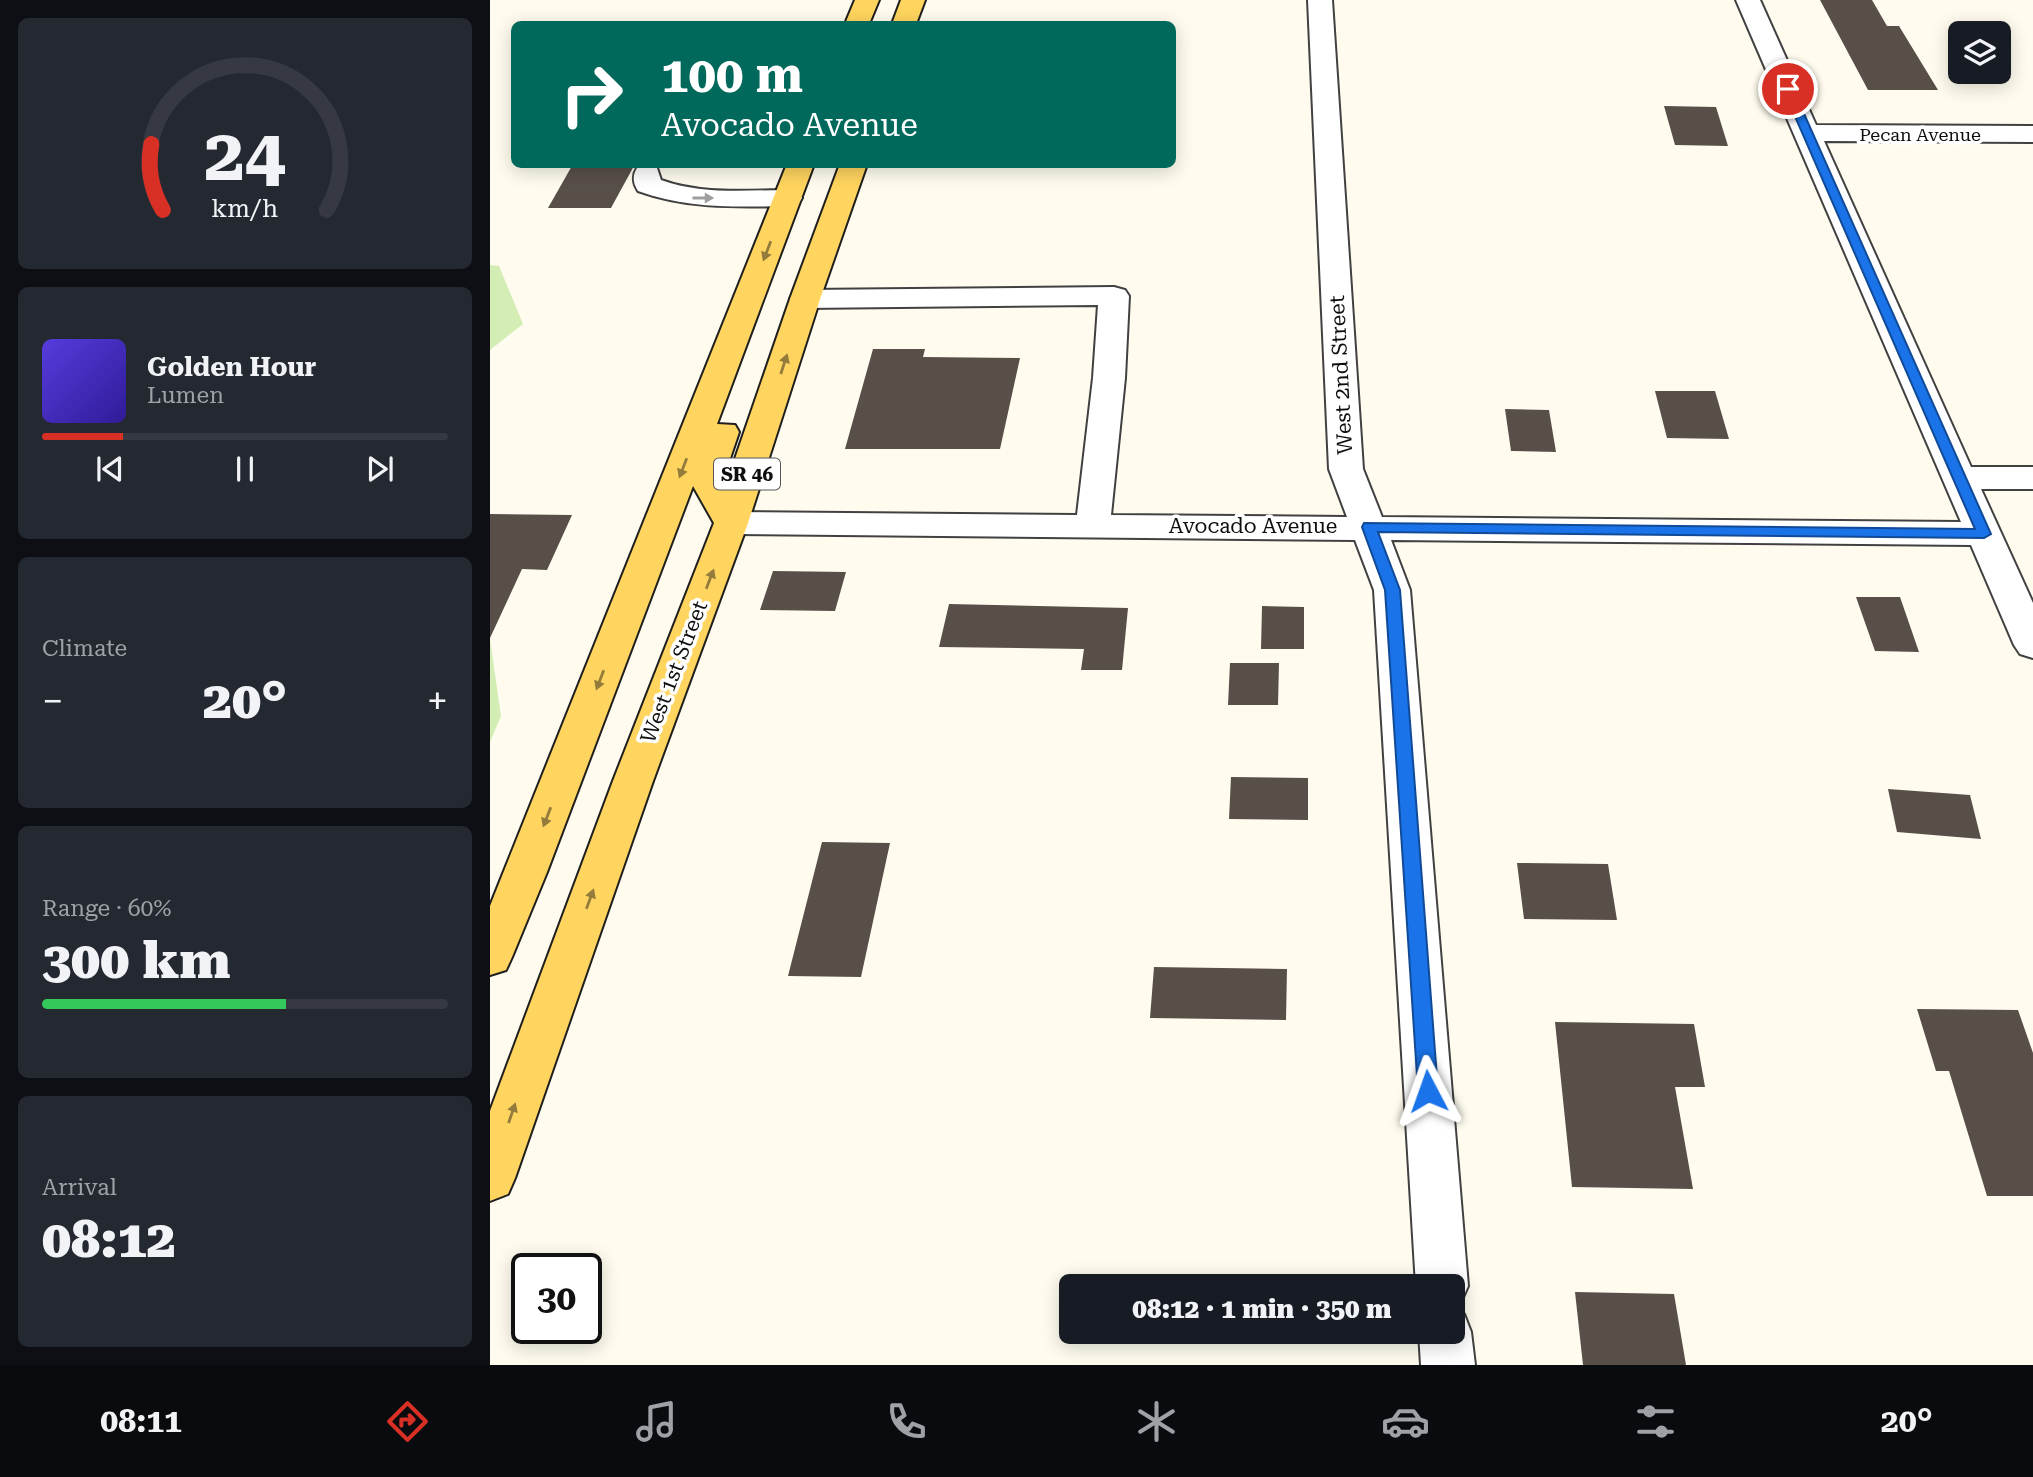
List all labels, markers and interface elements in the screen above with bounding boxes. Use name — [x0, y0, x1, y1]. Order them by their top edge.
map controls — [1948, 21, 2011, 84]
button: layers — [1948, 21, 2011, 84]
text: 100 m — [661, 47, 803, 104]
icon: right — [546, 49, 637, 140]
pin — [1758, 59, 1818, 119]
icon: arrive — [1769, 70, 1807, 108]
text: Avocado Avenue — [661, 106, 918, 144]
text: 24 — [204, 113, 286, 198]
street label: Pecan Avenue — [1859, 124, 1981, 145]
one-way arrow — [692, 192, 714, 204]
text: km/h — [212, 194, 278, 223]
one-way arrow — [762, 240, 773, 261]
street label: West 2nd Street — [1325, 295, 1357, 455]
text: Golden Hour — [147, 352, 316, 382]
one-way arrow — [779, 354, 790, 375]
text: Lumen — [147, 382, 224, 409]
icon: previous — [91, 450, 129, 488]
icon: pause — [226, 450, 264, 488]
icon: next — [361, 450, 399, 488]
one-way arrow — [677, 457, 688, 478]
road number: SR 46 — [714, 458, 780, 489]
street label: Avocado Avenue — [1169, 514, 1337, 538]
one-way arrow — [704, 569, 715, 590]
street label: West 1st Street — [636, 597, 712, 746]
text: Climate — [42, 635, 127, 662]
one-way arrow — [594, 669, 605, 690]
text: 20° — [203, 670, 287, 731]
text: − — [42, 679, 63, 723]
text: + — [427, 679, 448, 723]
one-way arrow — [541, 806, 552, 827]
one-way arrow — [584, 889, 595, 910]
text: Range · 60% — [42, 895, 171, 922]
text: 300 km — [42, 930, 230, 991]
position arrow — [1391, 1054, 1465, 1128]
one-way arrow — [507, 1103, 518, 1124]
text: Arrival — [42, 1174, 117, 1201]
text: 08:12 — [42, 1209, 176, 1270]
speed limit sign: 30 — [511, 1253, 602, 1344]
text: 08:12 · 1 min · 350 m — [1132, 1294, 1392, 1324]
icon: directions — [383, 1397, 432, 1446]
icon: music — [632, 1397, 681, 1446]
icon: phone — [882, 1397, 931, 1446]
icon: climate — [1132, 1397, 1181, 1446]
icon: car — [1381, 1397, 1430, 1446]
icon: filters — [1631, 1397, 1680, 1446]
text: 08:11 — [100, 1402, 182, 1440]
text: 20° — [1881, 1402, 1933, 1440]

